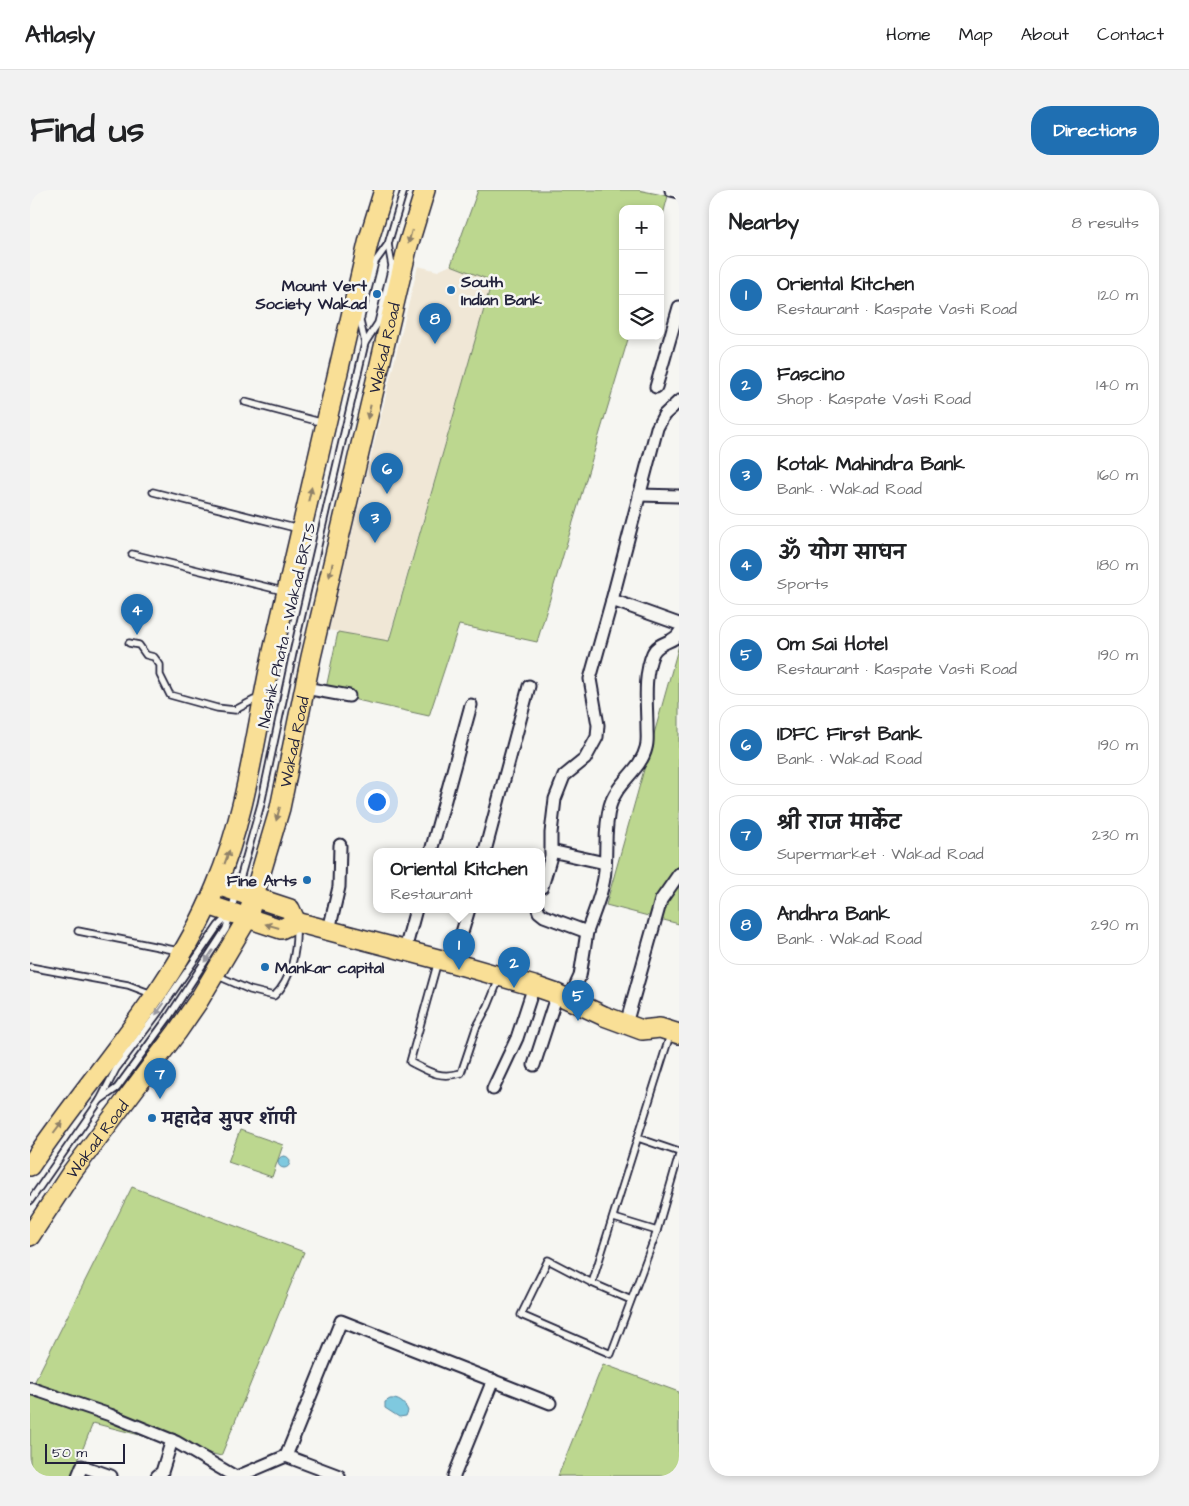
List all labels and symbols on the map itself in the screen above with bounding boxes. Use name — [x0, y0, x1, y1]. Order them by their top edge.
one-way arrow — [406, 229, 414, 244]
place label: South Indian Bank — [460, 271, 542, 311]
place label: Mount Vert Society Wakad — [255, 275, 368, 316]
marker: South Indian Bank — [445, 284, 457, 296]
marker: Mount Vert Society Wakad — [371, 288, 383, 300]
street label: Wakad Road — [363, 301, 406, 396]
pin: 8 — [419, 303, 451, 344]
one-way arrow — [365, 404, 373, 419]
pin: 6 — [371, 453, 403, 494]
one-way arrow — [306, 486, 314, 501]
pin: 3 — [359, 502, 391, 543]
street label: Nashik Phata - Wakad BRTS — [253, 520, 321, 730]
one-way arrow — [327, 562, 335, 577]
pin: 4 — [121, 594, 153, 635]
street label: Wakad Road — [275, 694, 315, 789]
your location — [364, 789, 390, 815]
one-way arrow — [274, 806, 282, 822]
one-way arrow — [224, 849, 231, 864]
place label: Fine Arts — [227, 870, 297, 892]
marker: Fine Arts — [301, 874, 313, 886]
one-way arrow — [264, 922, 279, 930]
pin: 1 — [443, 929, 475, 970]
pin: 2 — [498, 947, 530, 988]
one-way arrow — [204, 949, 213, 963]
place label: Mankar capital — [275, 957, 385, 979]
marker: Mankar capital — [259, 961, 271, 973]
pin: 5 — [562, 980, 594, 1021]
one-way arrow — [155, 1002, 166, 1015]
pin: 7 — [144, 1058, 176, 1099]
street label: Wakad Road — [61, 1096, 134, 1183]
place label: महादेव सुपर शॅापी — [160, 1106, 297, 1131]
marker: महादेव सुपर शॅापी — [146, 1112, 158, 1124]
one-way arrow — [53, 1120, 63, 1134]
scale bar — [45, 1441, 125, 1464]

